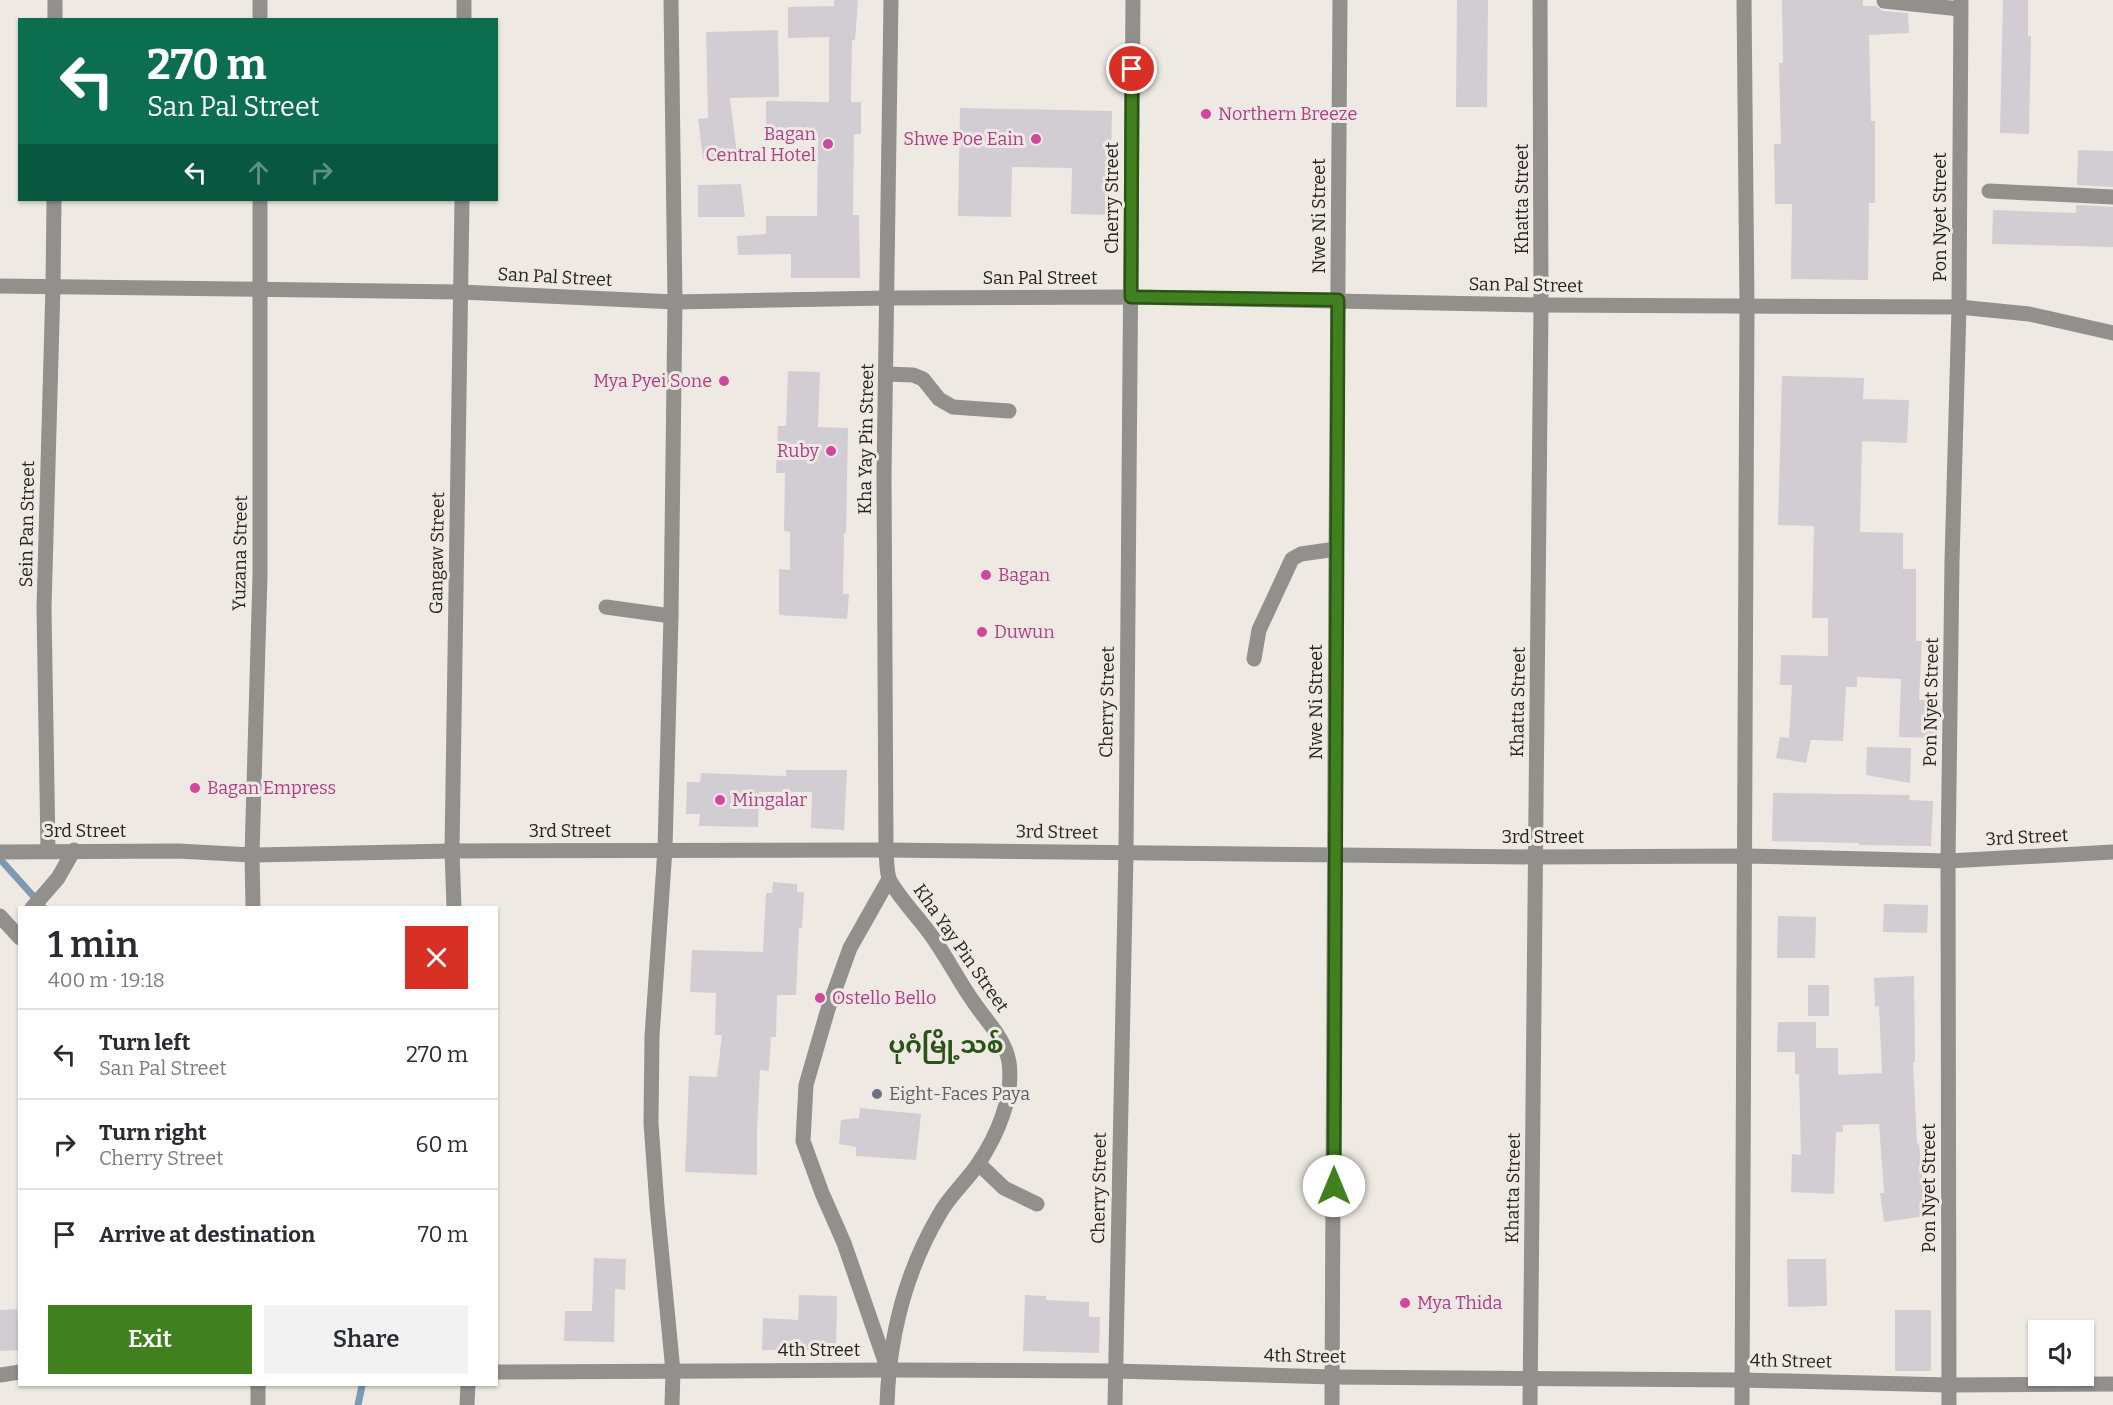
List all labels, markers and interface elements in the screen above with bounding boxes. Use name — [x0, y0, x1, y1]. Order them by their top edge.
text: 270 m — [147, 40, 267, 90]
icon: left — [48, 42, 126, 120]
pin — [1106, 43, 1157, 94]
icon: arrive — [1115, 52, 1148, 85]
text: San Pal Street — [147, 91, 319, 123]
place label: Northern Breeze — [1218, 103, 1357, 125]
marker: Northern Breeze — [1199, 107, 1213, 121]
place label: Bagan Central Hotel — [705, 123, 817, 166]
place label: Shwe Poe Eain — [903, 128, 1025, 150]
marker: Shwe Poe Eain — [1029, 132, 1043, 146]
marker: Bagan Central Hotel — [821, 137, 835, 151]
street label: Cherry Street — [1101, 142, 1123, 254]
street label: Khatta Street — [1511, 143, 1533, 254]
street label: Pon Nyet Street — [1929, 152, 1951, 282]
icon: left — [179, 156, 212, 189]
icon: ahead — [242, 156, 275, 189]
icon: right — [305, 156, 338, 189]
street label: Nwe Ni Street — [1308, 158, 1330, 274]
street label: San Pal Street — [497, 263, 613, 291]
street label: San Pal Street — [983, 267, 1098, 289]
street label: San Pal Street — [1468, 273, 1584, 297]
street label: Kha Yay Pin Street — [854, 363, 878, 515]
place label: Mya Pyei Sone — [593, 370, 712, 392]
marker: Mya Pyei Sone — [717, 374, 731, 388]
place label: Ruby — [777, 440, 819, 462]
marker: Ruby — [824, 444, 838, 458]
street label: Sein Pan Street — [15, 460, 39, 588]
street label: Gangaw Street — [425, 491, 449, 614]
street label: Yuzana Street — [228, 494, 252, 611]
place label: Bagan — [998, 564, 1051, 586]
marker: Bagan — [979, 568, 993, 582]
place label: Duwun — [994, 621, 1055, 643]
marker: Duwun — [975, 625, 989, 639]
street label: Pon Nyet Street — [1919, 637, 1943, 767]
street label: Nwe Ni Street — [1305, 644, 1327, 760]
street label: Cherry Street — [1095, 645, 1119, 758]
street label: Khatta Street — [1506, 646, 1530, 758]
place label: Bagan Empress — [207, 777, 336, 799]
marker: Bagan Empress — [188, 781, 202, 795]
place label: Mingalar — [732, 789, 807, 811]
marker: Mingalar — [713, 793, 727, 807]
street label: 3rd Street — [44, 820, 127, 842]
street label: 3rd Street — [529, 820, 612, 842]
street label: 3rd Street — [1016, 820, 1099, 844]
street label: 3rd Street — [1985, 824, 2069, 850]
street label: 3rd Street — [1502, 826, 1585, 848]
street label: Kha Yay Pin Street — [909, 880, 1014, 1017]
text: 1 min — [48, 923, 139, 967]
button: close — [405, 926, 468, 989]
text: 400 m · 19:18 — [48, 968, 165, 992]
place label: Ostello Bello — [832, 987, 936, 1009]
marker: Ostello Bello — [813, 991, 827, 1005]
text: Turn left — [99, 1029, 191, 1056]
district label: ပုဂံမြို့သစ် — [889, 1029, 1003, 1064]
icon: left — [48, 1038, 81, 1071]
text: 270 m — [406, 1041, 468, 1068]
text: San Pal Street — [99, 1056, 227, 1080]
place label: Eight-Faces Paya — [889, 1083, 1030, 1105]
marker: Eight-Faces Paya — [870, 1087, 884, 1101]
text: Turn right — [99, 1119, 207, 1146]
street label: Pon Nyet Street — [1918, 1123, 1940, 1253]
icon: right — [48, 1128, 81, 1161]
text: 60 m — [416, 1131, 468, 1158]
street label: Cherry Street — [1087, 1131, 1111, 1244]
street label: Khatta Street — [1501, 1132, 1525, 1244]
text: Cherry Street — [99, 1146, 223, 1170]
position arrow — [1302, 1154, 1366, 1218]
icon: arrive — [48, 1218, 81, 1251]
text: Arrive at destination — [99, 1221, 315, 1248]
text: 70 m — [418, 1221, 468, 1248]
place label: Mya Thida — [1417, 1292, 1502, 1314]
marker: Mya Thida — [1398, 1296, 1412, 1310]
button: Exit — [48, 1305, 252, 1374]
button: Share — [264, 1305, 468, 1374]
map controls — [2028, 1320, 2094, 1386]
button: sound — [2028, 1320, 2094, 1386]
street label: 4th Street — [778, 1339, 861, 1361]
street label: 4th Street — [1264, 1344, 1347, 1368]
street label: 4th Street — [1750, 1349, 1833, 1373]

